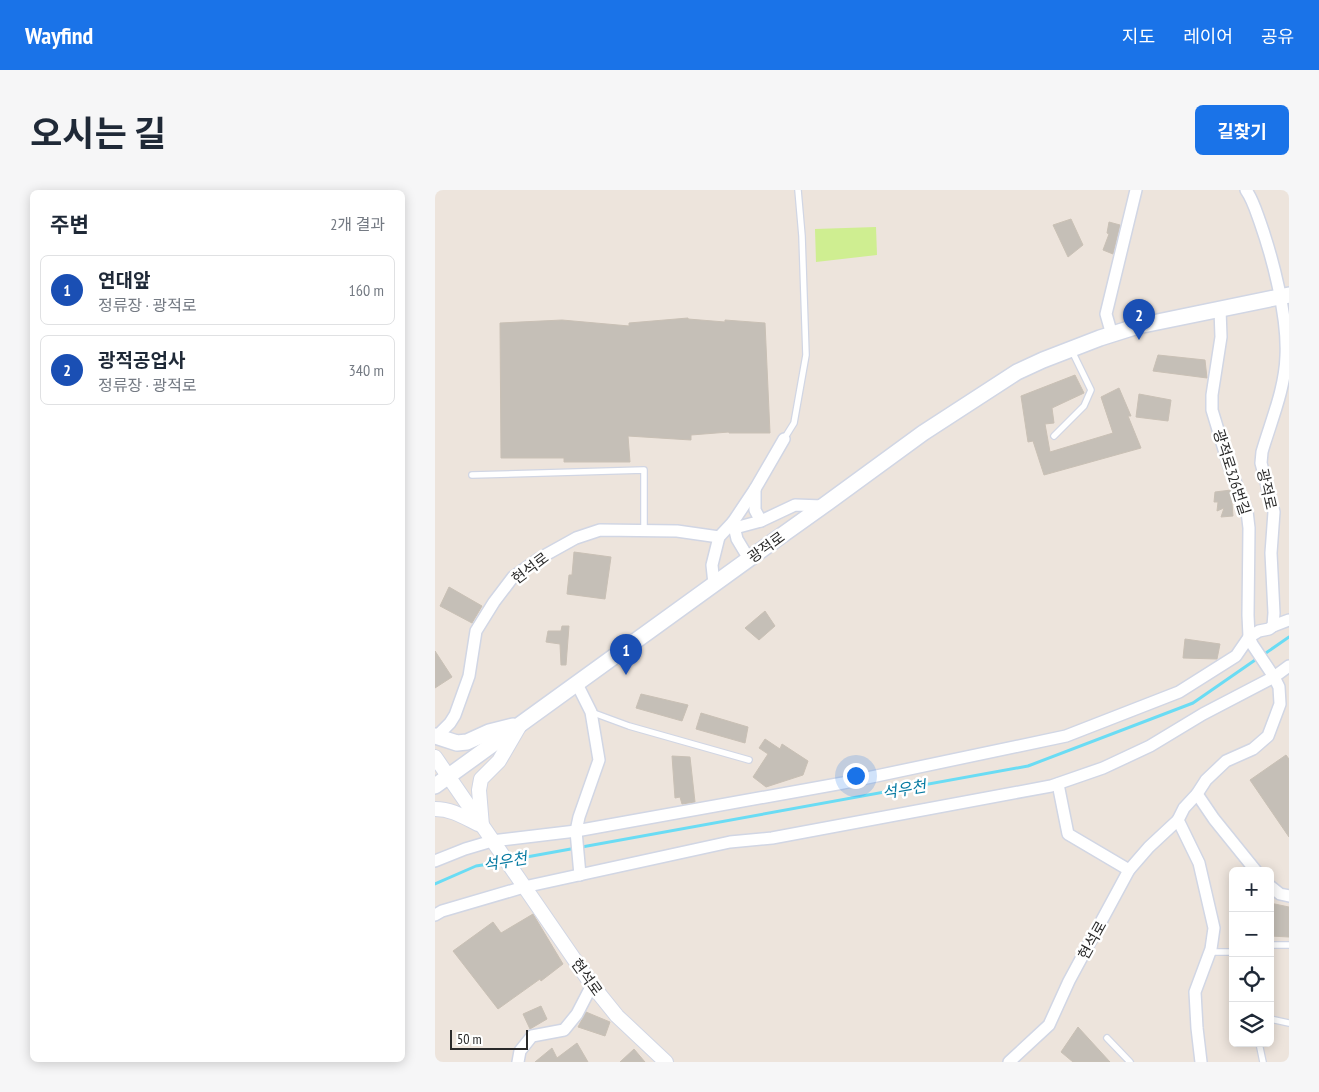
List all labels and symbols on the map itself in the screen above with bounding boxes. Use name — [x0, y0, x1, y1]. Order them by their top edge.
pin: 2 — [1123, 299, 1155, 340]
street label: 광적로326번길 — [1209, 427, 1255, 517]
street label: 광적로 — [1253, 467, 1281, 511]
street label: 광적로 — [744, 527, 788, 567]
street label: 현석로 — [508, 548, 552, 588]
pin: 1 — [610, 634, 642, 675]
your location — [843, 763, 869, 789]
water label: 석우천 — [881, 775, 930, 803]
water label: 석우천 — [482, 847, 531, 875]
street label: 현석로 — [1074, 917, 1110, 963]
street label: 현석로 — [567, 955, 607, 999]
scale bar — [450, 1027, 527, 1050]

